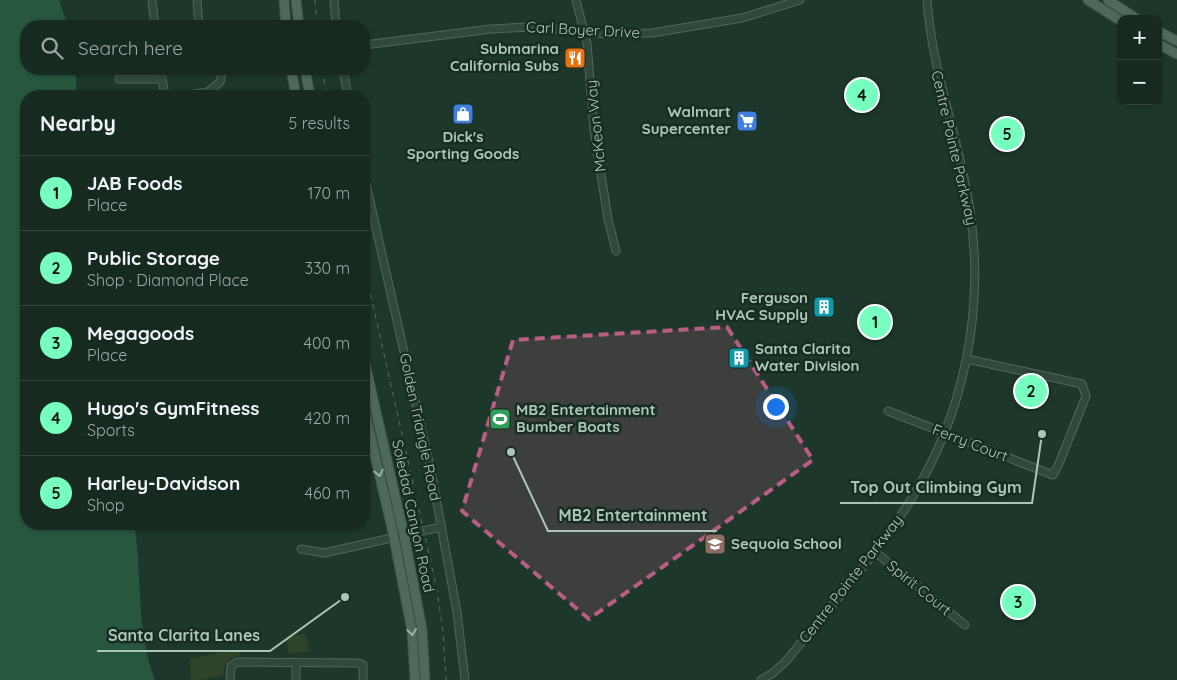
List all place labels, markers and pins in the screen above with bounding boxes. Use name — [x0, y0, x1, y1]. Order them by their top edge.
place label: Submarina California Subs — [450, 39, 559, 75]
restaurant icon: Submarina California Subs — [563, 46, 587, 70]
pin: 4 — [846, 76, 878, 114]
shop icon: Dick's Sporting Goods — [451, 102, 475, 126]
place label: Walmart Supercenter — [642, 102, 731, 138]
supermarket icon: Walmart Supercenter — [735, 109, 759, 133]
pin: 5 — [991, 115, 1023, 153]
place label: Dick's Sporting Goods — [407, 127, 519, 163]
place label: Ferguson HVAC Supply — [715, 288, 808, 324]
building icon: Ferguson HVAC Supply — [812, 295, 836, 319]
pin: 1 — [859, 303, 891, 341]
place label: Santa Clarita Water Division — [755, 339, 859, 375]
building icon: Santa Clarita Water Division — [727, 346, 751, 370]
pin: 2 — [1015, 372, 1047, 410]
place label: MB2 Entertainment Bumber Boats — [516, 400, 656, 436]
sports icon: MB2 Entertainment Bumber Boats — [488, 407, 512, 431]
callout: Top Out Climbing Gym — [840, 472, 1032, 503]
callout: MB2 Entertainment — [548, 500, 717, 531]
school or university icon: Sequoia School — [703, 532, 727, 556]
place label: Sequoia School — [731, 534, 842, 553]
pin: 3 — [1002, 583, 1034, 621]
callout: Santa Clarita Lanes — [97, 620, 270, 651]

